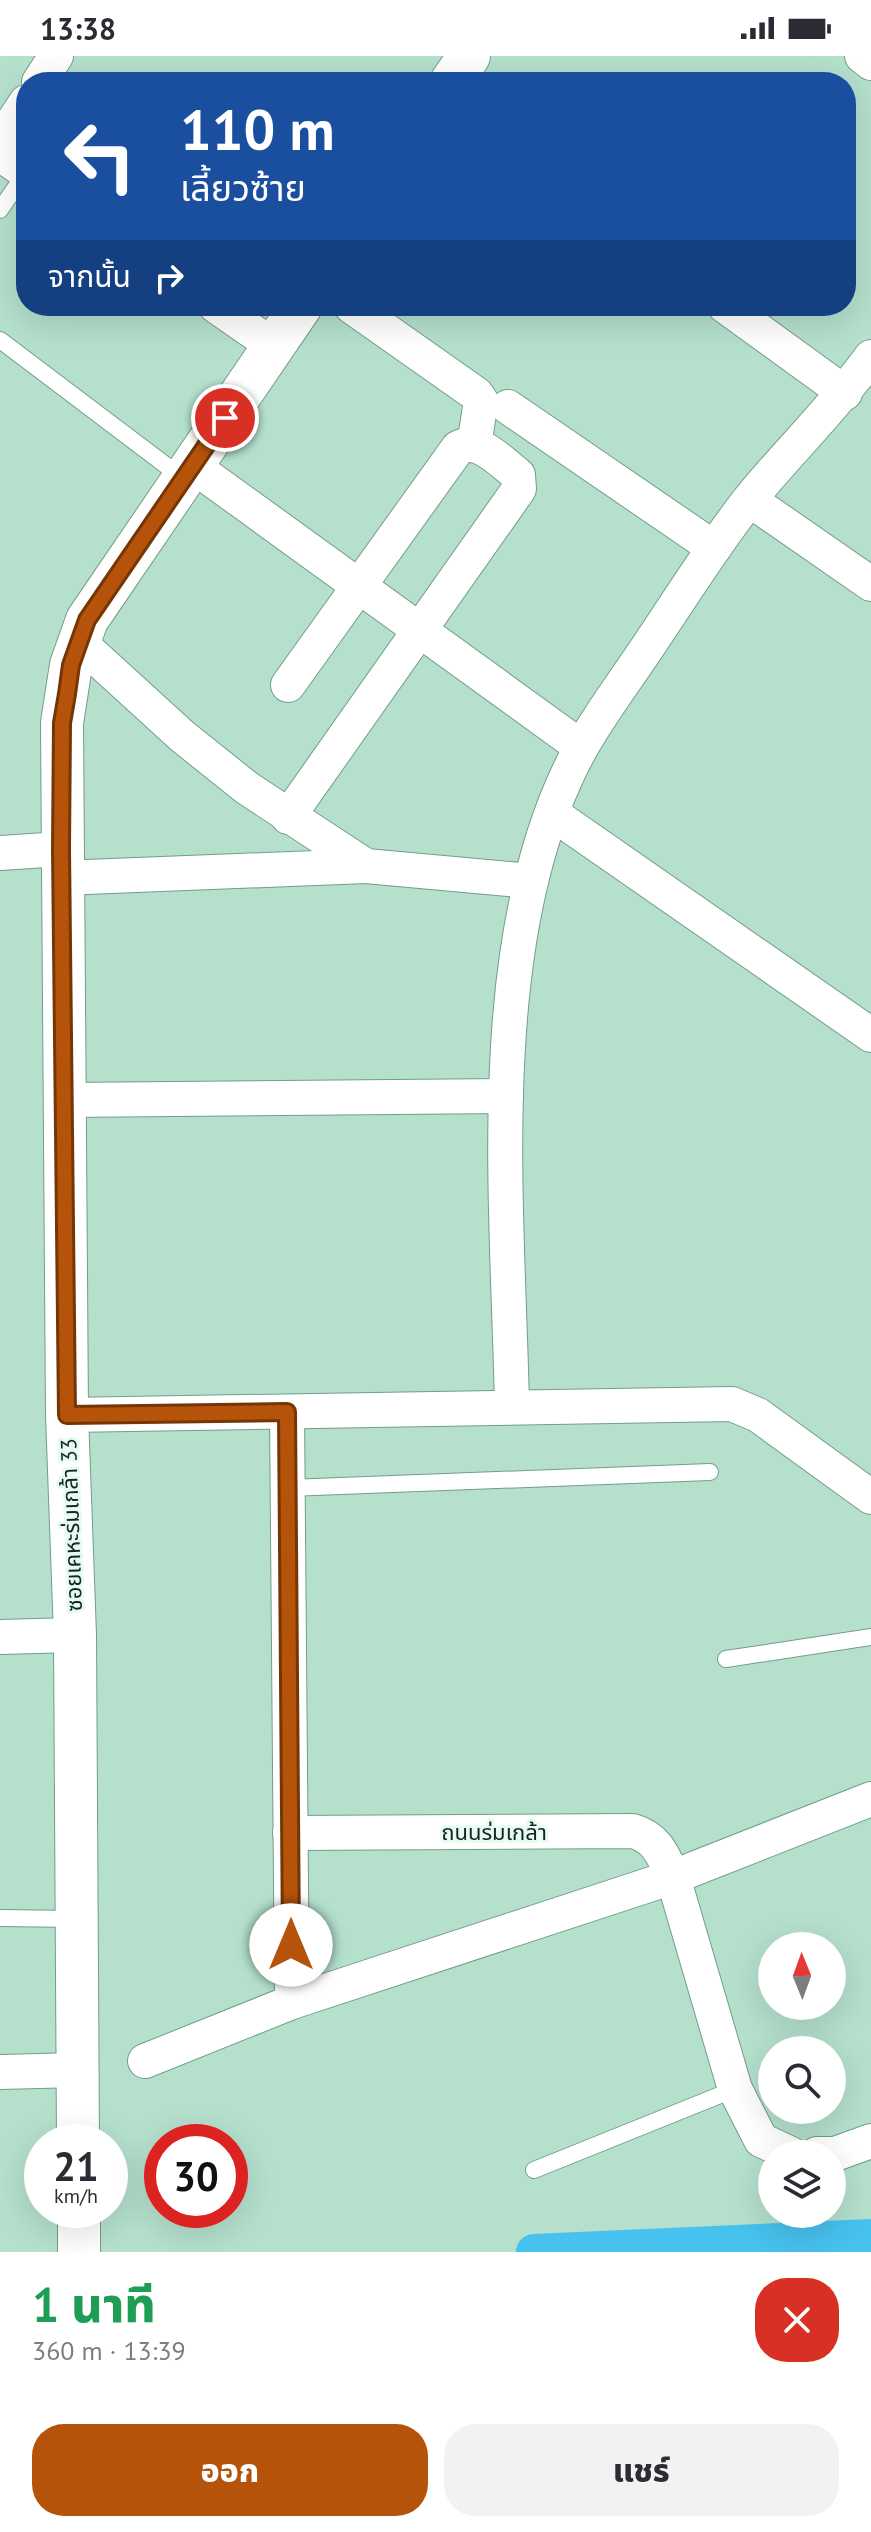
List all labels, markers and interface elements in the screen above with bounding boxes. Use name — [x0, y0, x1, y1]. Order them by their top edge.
text: 13:38 — [40, 9, 116, 48]
text: 110 m — [180, 93, 335, 165]
icon: left — [48, 104, 152, 208]
text: เลี้ยวซ้าย — [180, 164, 306, 211]
text: จากนั้น — [48, 256, 131, 295]
icon: right — [147, 256, 191, 300]
pin — [191, 384, 259, 452]
icon: arrive — [203, 396, 247, 440]
street label: ซอยเคหะร่มเกล้า 33 — [54, 1438, 88, 1612]
street label: ถนนร่มเกล้า — [441, 1818, 547, 1846]
position arrow — [249, 1903, 333, 1987]
north arrow — [758, 1932, 846, 2020]
map controls — [758, 1932, 846, 2228]
button: search — [758, 2036, 846, 2124]
speed limit sign: 30 — [144, 2124, 248, 2228]
text: 21 — [53, 2140, 99, 2192]
button: layers — [758, 2140, 846, 2228]
text: km/h — [54, 2183, 98, 2209]
text: 1 นาที — [32, 2273, 156, 2335]
button: close — [755, 2278, 839, 2362]
text: 360 m · 13:39 — [32, 2334, 186, 2367]
button: ออก — [32, 2424, 428, 2516]
button: แชร์ — [444, 2424, 839, 2516]

